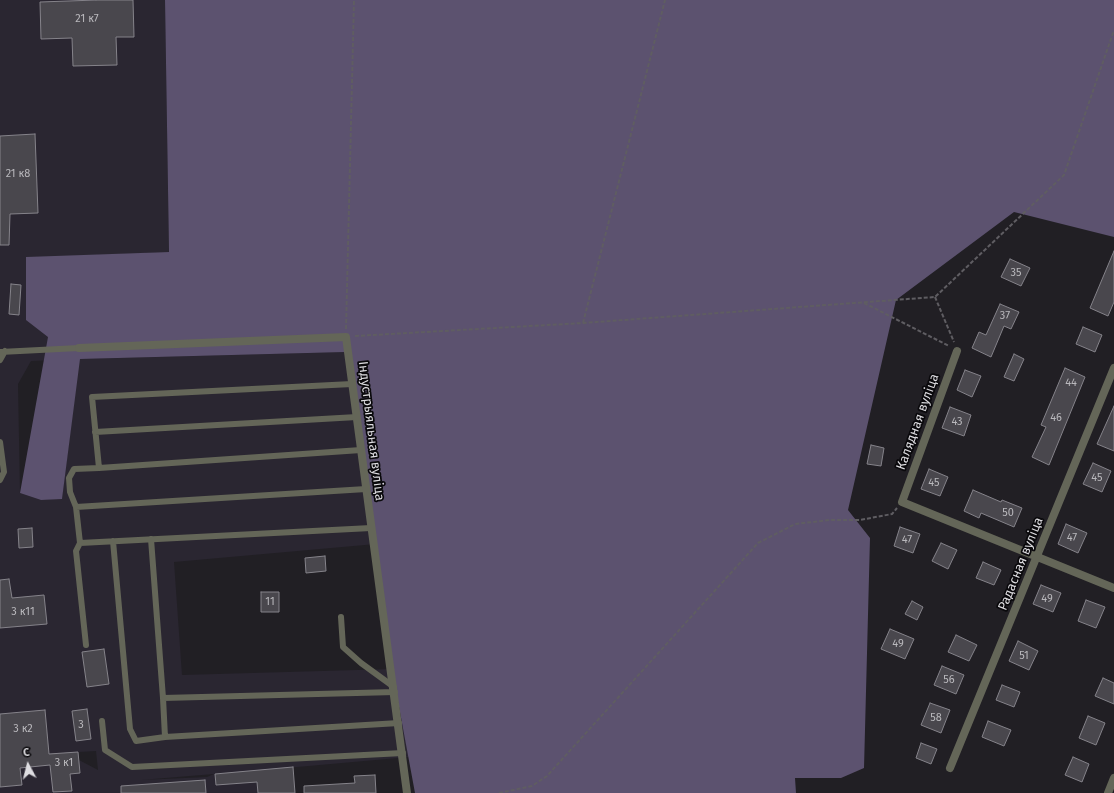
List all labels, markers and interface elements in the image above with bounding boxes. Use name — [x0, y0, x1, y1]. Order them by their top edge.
house number: 21 к7 — [75, 12, 99, 26]
house number: 21 к8 — [6, 167, 30, 181]
house number: 35 — [1011, 266, 1021, 280]
house number: 37 — [1000, 309, 1010, 323]
street label: Індустрыяльная вуліца — [355, 360, 387, 502]
street label: Калядная вуліца — [893, 372, 943, 472]
house number: 44 — [1065, 376, 1077, 390]
house number: 46 — [1050, 411, 1062, 425]
house number: 43 — [951, 415, 963, 429]
house number: 45 — [1091, 471, 1103, 485]
house number: 45 — [928, 476, 940, 490]
house number: 50 — [1002, 506, 1014, 520]
street label: Радасная вуліца — [995, 515, 1047, 613]
house number: 47 — [1067, 531, 1077, 545]
house number: 47 — [902, 533, 912, 547]
house number: 49 — [1041, 592, 1053, 606]
house number: 11 — [265, 595, 275, 609]
house number: 3 к11 — [11, 605, 35, 619]
house number: 49 — [892, 637, 904, 651]
house number: 51 — [1019, 649, 1029, 663]
house number: 56 — [943, 673, 955, 687]
house number: 58 — [930, 711, 942, 725]
house number: 3 — [78, 718, 84, 732]
house number: 3 к2 — [13, 722, 33, 736]
north arrow — [8, 745, 48, 785]
text: С — [23, 746, 30, 759]
house number: 3 к1 — [55, 756, 73, 770]

